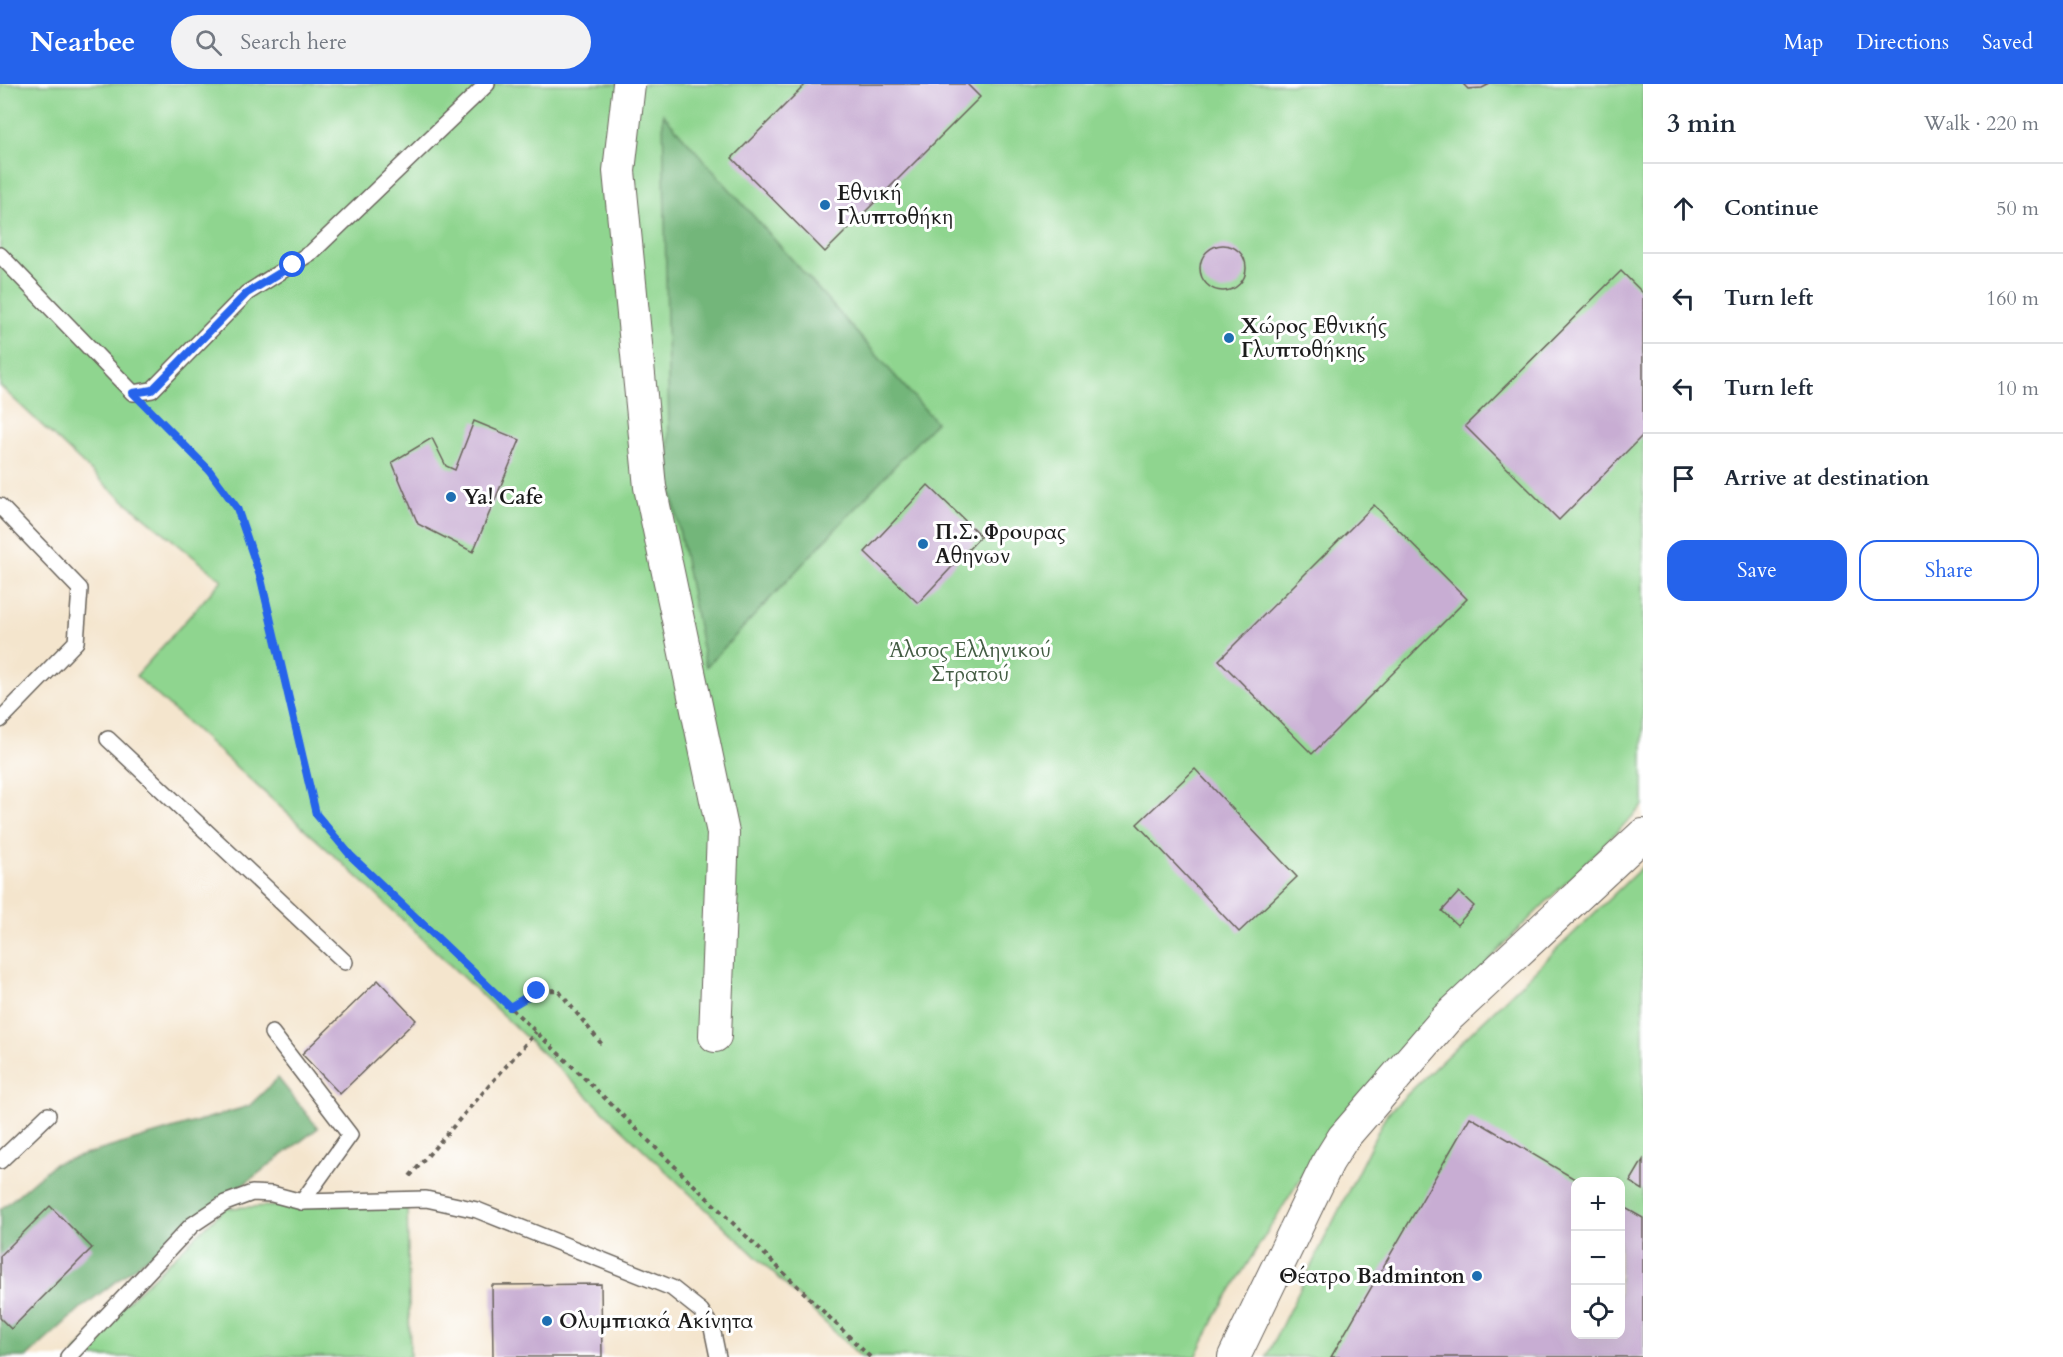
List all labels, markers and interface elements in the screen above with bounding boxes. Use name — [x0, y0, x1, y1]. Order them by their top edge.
search box — [171, 15, 591, 69]
text: Nearbee — [30, 23, 135, 61]
icon: search — [192, 26, 225, 59]
text: Search here — [240, 27, 347, 57]
text: Map — [1783, 28, 1823, 57]
text: Directions — [1856, 28, 1949, 57]
text: Saved — [1982, 28, 2033, 57]
text: 3 min — [1667, 106, 1736, 141]
text: Walk · 220 m — [1924, 110, 2039, 137]
place label: Εθνική Γλυπτοθήκη — [837, 179, 953, 232]
icon: ahead — [1667, 192, 1700, 225]
text: Continue — [1724, 193, 1819, 223]
text: 50 m — [1996, 195, 2039, 222]
marker: Εθνική Γλυπτοθήκη — [818, 198, 832, 212]
route start — [279, 251, 305, 277]
icon: left — [1667, 282, 1700, 315]
text: Turn left — [1724, 283, 1813, 313]
text: 160 m — [1986, 285, 2039, 312]
place label: Χώρος Εθνικής Γλυπτοθήκης — [1241, 312, 1387, 365]
marker: Χώρος Εθνικής Γλυπτοθήκης — [1222, 331, 1236, 345]
icon: left — [1667, 372, 1700, 405]
text: Turn left — [1724, 373, 1813, 403]
text: 10 m — [1996, 375, 2039, 402]
icon: arrive — [1667, 462, 1700, 495]
text: Arrive at destination — [1724, 463, 1929, 493]
place label: Ya! Cafe — [463, 483, 543, 512]
marker: Ya! Cafe — [444, 490, 458, 504]
place label: Π.Σ. Φρουρας Αθηνων — [935, 518, 1066, 571]
marker: Π.Σ. Φρουρας Αθηνων — [916, 537, 930, 551]
button: Save — [1667, 540, 1847, 601]
button: Share — [1859, 540, 2039, 601]
park label: Άλσος Ελληνικού Στρατού — [889, 636, 1051, 689]
route end — [523, 977, 549, 1003]
map controls — [1571, 1177, 1625, 1339]
button: + — [1571, 1177, 1625, 1231]
button: − — [1571, 1231, 1625, 1285]
place label: Θέατρο Badminton — [1279, 1262, 1465, 1291]
marker: Θέατρο Badminton — [1470, 1269, 1484, 1283]
button: locate — [1571, 1285, 1625, 1339]
place label: Ολυμπιακά Ακίνητα — [559, 1307, 753, 1336]
marker: Ολυμπιακά Ακίνητα — [540, 1314, 554, 1328]

